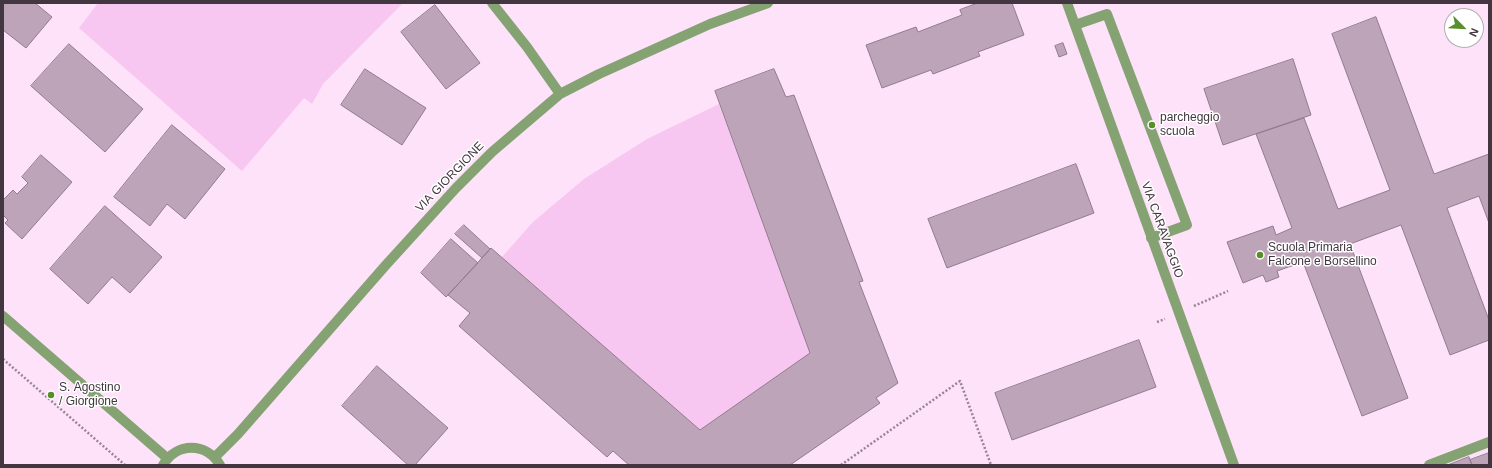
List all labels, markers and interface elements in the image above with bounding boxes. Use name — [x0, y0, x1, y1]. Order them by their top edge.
north arrow — [1444, 8, 1484, 48]
text: N — [1467, 26, 1481, 39]
place label: parcheggio scuola — [1160, 111, 1219, 139]
marker: parcheggio scuola — [1147, 120, 1157, 130]
street label: VIA GIORGIONE — [413, 139, 487, 215]
street label: VIA CARAVAGGIO — [1138, 180, 1186, 280]
place label: Scuola Primaria Falcone e Borsellino — [1268, 241, 1377, 269]
marker: Scuola Primaria Falcone e Borsellino — [1255, 250, 1265, 260]
place label: S. Agostino / Giorgione — [59, 381, 120, 409]
marker: S. Agostino / Giorgione — [46, 390, 56, 400]

